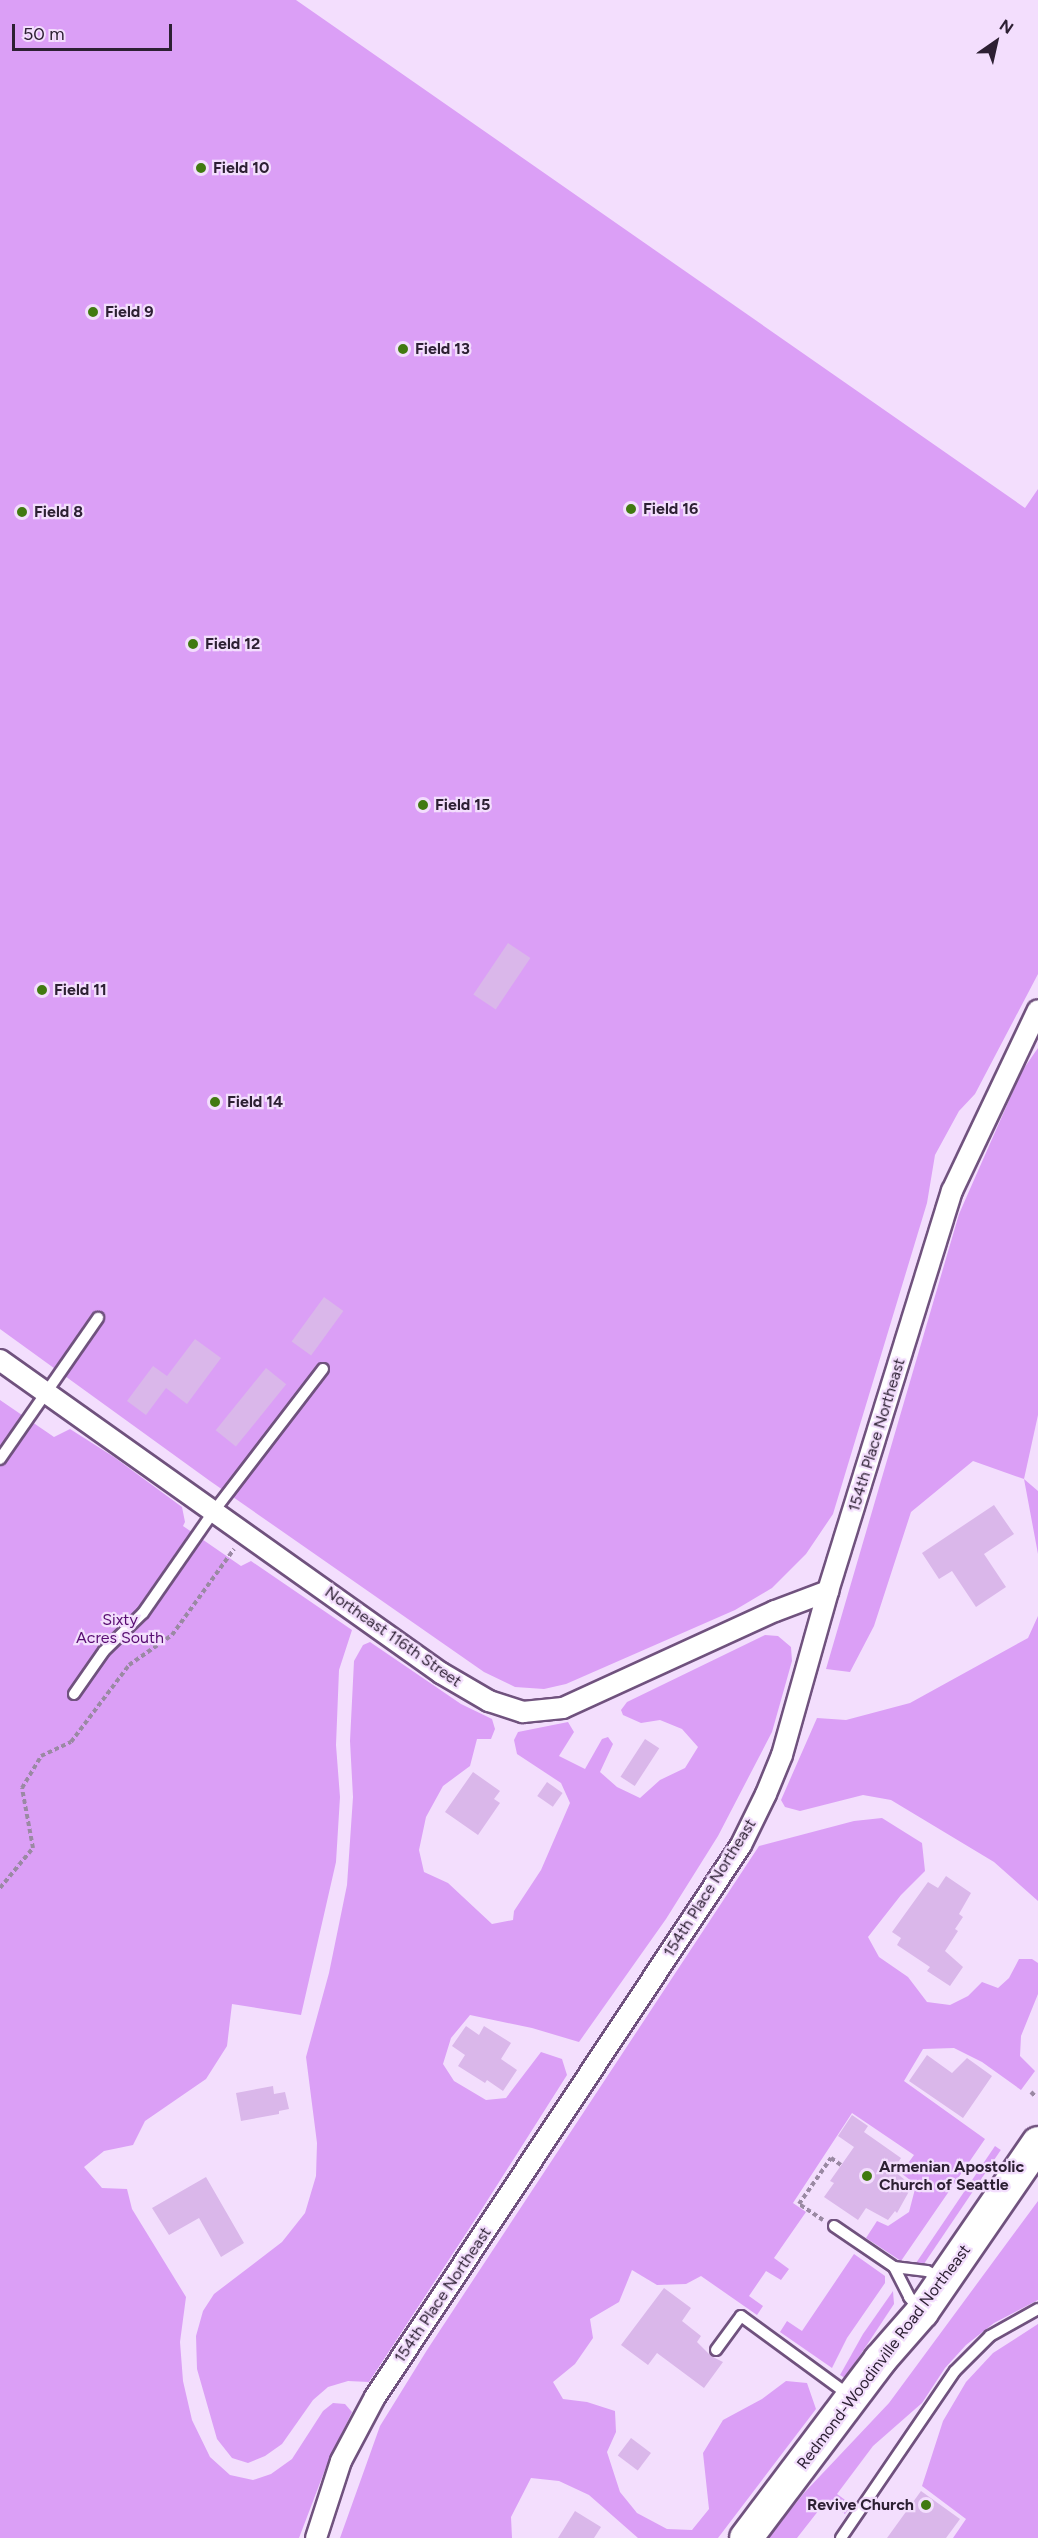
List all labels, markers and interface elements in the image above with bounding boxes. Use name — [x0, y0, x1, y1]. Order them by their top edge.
scale bar — [15, 12, 176, 50]
north arrow — [966, 12, 1026, 72]
text: N — [996, 15, 1017, 38]
text: 50 m — [23, 23, 65, 45]
place label: Field 10 — [213, 158, 269, 178]
marker: Field 10 — [194, 161, 208, 175]
place label: Field 9 — [105, 302, 153, 322]
marker: Field 9 — [86, 305, 100, 319]
place label: Field 13 — [415, 339, 470, 359]
marker: Field 13 — [396, 342, 410, 356]
place label: Field 16 — [643, 499, 698, 519]
place label: Field 8 — [34, 502, 83, 522]
marker: Field 16 — [624, 502, 638, 516]
marker: Field 8 — [15, 505, 29, 519]
place label: Field 12 — [205, 634, 260, 654]
marker: Field 12 — [186, 637, 200, 651]
place label: Field 15 — [435, 795, 490, 815]
marker: Field 15 — [416, 798, 430, 812]
place label: Field 11 — [54, 980, 107, 1000]
marker: Field 11 — [35, 983, 49, 997]
place label: Field 14 — [227, 1092, 283, 1112]
marker: Field 14 — [208, 1095, 222, 1109]
street label: 154th Place Northeast — [845, 1356, 909, 1514]
street label: Northeast 116th Street — [321, 1583, 465, 1691]
park label: Sixty Acres South — [76, 1610, 164, 1648]
street label: 154th Place Northeast — [660, 1815, 760, 1961]
place label: Armenian Apostolic Church of Seattle — [879, 2157, 1024, 2195]
marker: Armenian Apostolic Church of Seattle — [860, 2169, 874, 2183]
street label: 154th Place Northeast — [390, 2224, 496, 2366]
street label: Redmond-Woodinville Road Northeast — [793, 2241, 975, 2473]
place label: Revive Church — [807, 2495, 914, 2515]
marker: Revive Church — [919, 2498, 933, 2512]

